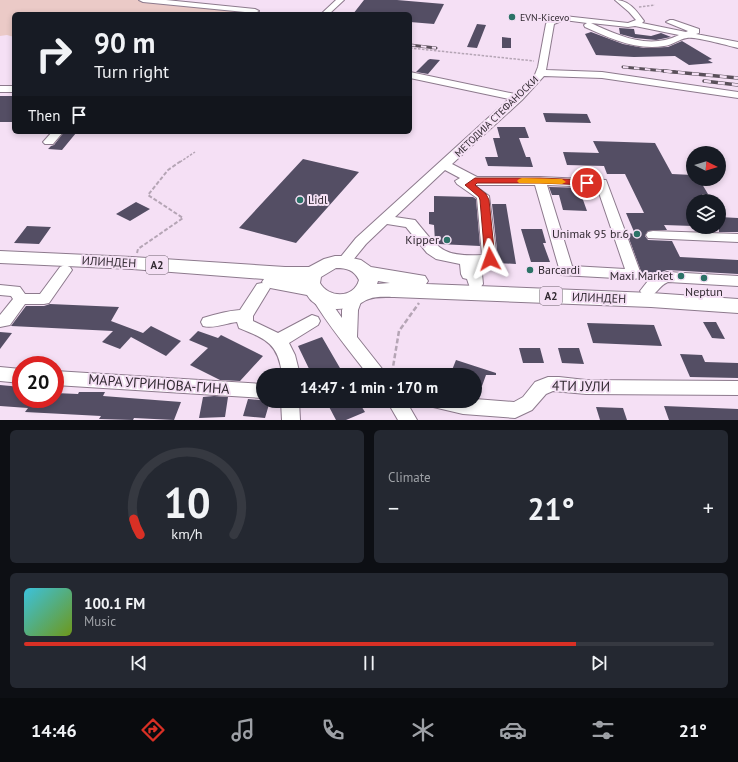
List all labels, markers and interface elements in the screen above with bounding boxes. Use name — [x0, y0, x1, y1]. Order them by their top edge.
place label: EVN-Kicevo — [520, 11, 569, 24]
marker: EVN-Kicevo — [507, 12, 517, 22]
text: 90 m — [94, 24, 155, 61]
icon: right — [28, 28, 80, 80]
text: Turn right — [94, 60, 169, 83]
street label: МЕТОДИЈА СТЕФАНОСКИ — [452, 73, 541, 160]
icon: arrive — [68, 104, 90, 126]
text: Then — [28, 106, 60, 125]
north arrow — [686, 146, 726, 186]
map controls — [686, 146, 726, 234]
pin — [570, 166, 604, 200]
icon: arrive — [576, 172, 598, 194]
place label: Lidl — [308, 192, 328, 207]
button: layers — [686, 194, 726, 234]
marker: Lidl — [295, 195, 305, 205]
place label: Unimak 95 br.6 — [552, 226, 629, 241]
marker: Unimak 95 br.6 — [632, 229, 642, 239]
place label: Kipper — [405, 232, 439, 247]
marker: Kipper — [442, 235, 452, 245]
position arrow — [469, 238, 511, 280]
street label: ИЛИНДЕН — [81, 253, 137, 270]
road number: A2 — [146, 256, 168, 274]
place label: Barcardi — [538, 262, 580, 277]
marker: Barcardi — [525, 265, 535, 275]
place label: Maxi Market — [610, 268, 673, 283]
marker: Maxi Market — [676, 271, 686, 281]
marker: Neptun — [699, 273, 709, 283]
place label: Neptun — [685, 284, 723, 299]
road number: A2 — [540, 287, 562, 305]
street label: ИЛИНДЕН — [572, 289, 626, 306]
speed limit sign: 20 — [12, 356, 64, 408]
street label: МАРА УГРИНОВА-ГИНА — [88, 370, 231, 398]
street label: 4ТИ ЈУЛИ — [552, 376, 610, 396]
text: 14:47 · 1 min · 170 m — [300, 378, 438, 397]
text: Climate — [388, 469, 431, 486]
text: 10 — [163, 475, 211, 528]
text: 21° — [527, 489, 575, 528]
text: − — [388, 494, 399, 522]
text: + — [703, 494, 714, 522]
text: km/h — [171, 523, 203, 542]
text: 100.1 FM — [84, 594, 145, 613]
text: Music — [84, 613, 116, 630]
icon: previous — [128, 652, 150, 674]
icon: pause — [358, 652, 380, 674]
icon: next — [588, 652, 610, 674]
icon: directions — [139, 716, 167, 744]
icon: music — [229, 716, 257, 744]
icon: phone — [319, 716, 347, 744]
icon: climate — [409, 716, 437, 744]
icon: car — [499, 716, 527, 744]
icon: filters — [589, 716, 617, 744]
text: 14:46 — [31, 719, 77, 742]
text: 21° — [679, 719, 707, 742]

